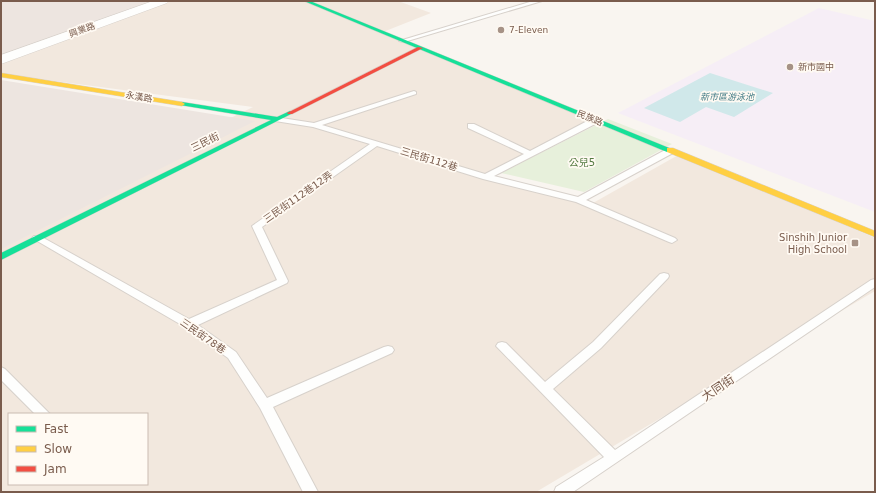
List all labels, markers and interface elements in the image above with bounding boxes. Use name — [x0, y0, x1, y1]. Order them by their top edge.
street label: 興業路 — [68, 21, 96, 39]
marker: 7-Eleven — [496, 25, 506, 35]
place label: 7-Eleven — [509, 25, 548, 35]
marker: 新市國中 — [785, 62, 795, 72]
place label: 新市國中 — [798, 62, 834, 72]
street label: 永漢路 — [125, 90, 153, 104]
water label: 新市區游泳池 — [700, 92, 755, 102]
street label: 民族路 — [576, 108, 604, 128]
street label: 三民街 — [189, 130, 221, 154]
street label: 三民街112巷 — [399, 145, 459, 173]
park label: 公兒5 — [569, 157, 595, 168]
street label: 三民街112巷12弄 — [261, 169, 335, 225]
place label: Sinshih Junior High School — [779, 232, 848, 255]
marker: Sinshih Junior High School — [850, 238, 860, 248]
street label: 三民街78巷 — [178, 316, 228, 356]
street label: 大同街 — [699, 372, 737, 404]
legend — [8, 413, 148, 485]
text: Fast — [44, 422, 68, 436]
text: Slow — [44, 442, 72, 456]
text: Jam — [43, 462, 67, 476]

